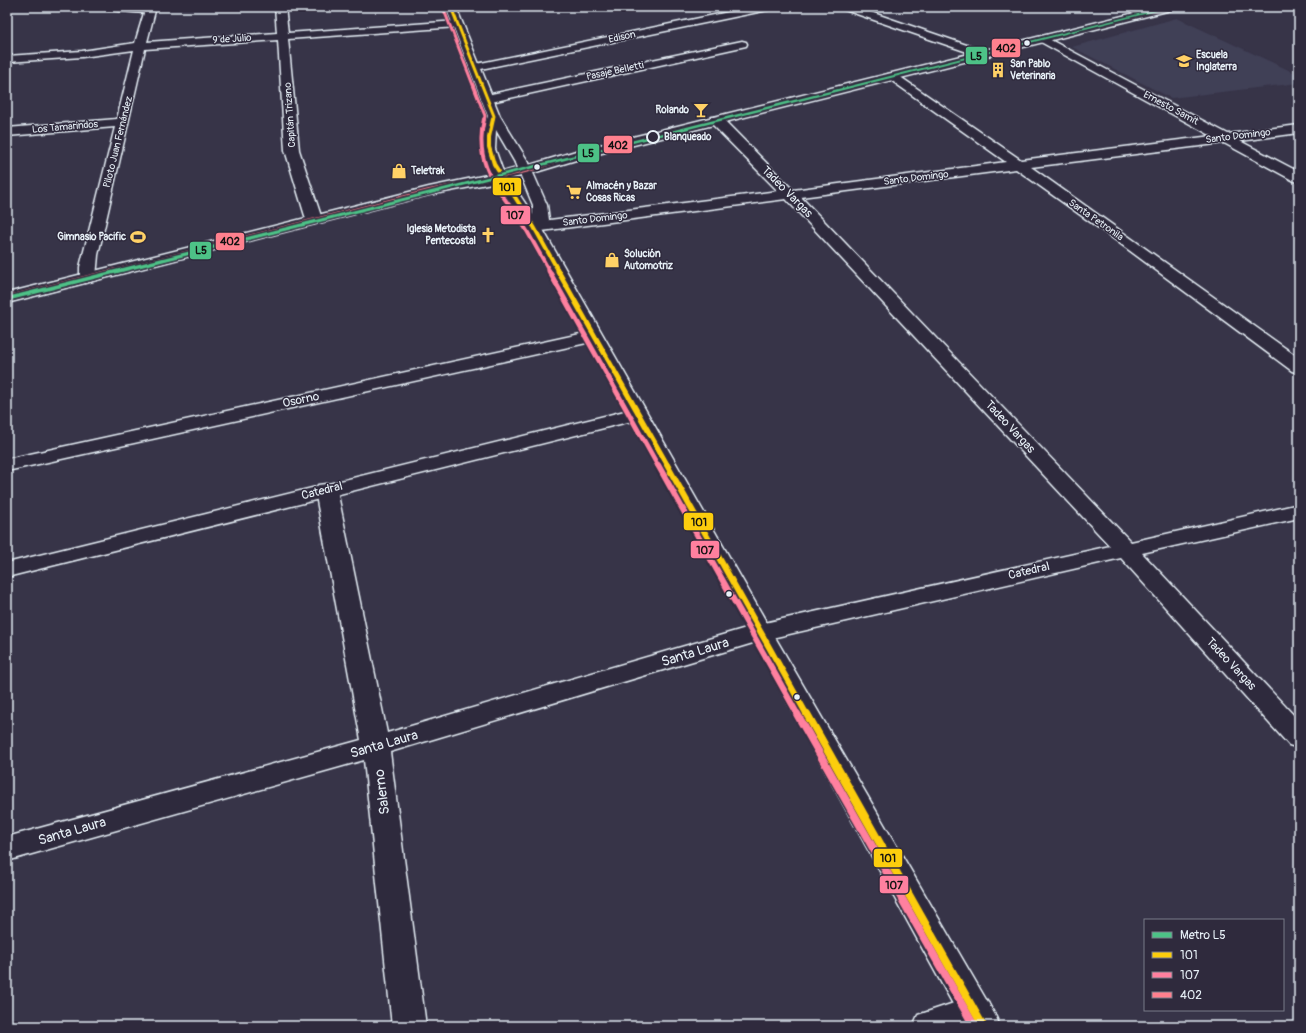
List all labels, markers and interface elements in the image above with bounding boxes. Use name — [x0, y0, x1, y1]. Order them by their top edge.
street label: Edison — [607, 28, 637, 46]
street label: 9 de Julio — [212, 32, 252, 46]
line badge: 402 — [991, 38, 1021, 58]
unlabelled marker — [1022, 38, 1032, 48]
text: 402 — [995, 42, 1016, 55]
line badge: L5 — [965, 46, 988, 65]
place label: Escuela Inglaterra — [1196, 49, 1237, 73]
text: L5 — [970, 50, 982, 63]
school or university icon: Escuela Inglaterra — [1175, 52, 1193, 70]
place label: San Pablo Veterinaria — [1010, 58, 1056, 82]
street label: Pasaje Belletti — [585, 59, 645, 83]
building icon: San Pablo Veterinaria — [989, 61, 1007, 79]
street label: Capitán Trizano — [282, 81, 298, 148]
street label: Ernesto Samit — [1141, 88, 1201, 128]
street label: Piloto Juan Fernández — [101, 95, 135, 189]
bar icon: Rolando — [692, 101, 710, 119]
place label: Rolando — [655, 104, 690, 116]
street label: Los Tamarindos — [31, 118, 99, 136]
street label: Santo Domingo — [1205, 126, 1272, 146]
marker: Blanqueado — [646, 130, 660, 144]
place label: Blanqueado — [664, 131, 712, 143]
line badge: 402 — [603, 135, 633, 154]
text: 402 — [607, 139, 628, 152]
line badge: L5 — [577, 143, 600, 163]
text: L5 — [582, 147, 594, 160]
shop icon: Teletrak — [390, 162, 408, 180]
unlabelled marker — [532, 162, 542, 172]
street label: Tadeo Vargas — [758, 163, 816, 221]
place label: Teletrak — [410, 165, 445, 177]
street label: Santo Domingo — [883, 168, 950, 188]
line badge: 101 — [492, 177, 522, 196]
place label: Almacén y Bazar Cosas Ricas — [586, 180, 657, 204]
text: 101 — [499, 181, 515, 194]
supermarket icon: Almacén y Bazar Cosas Ricas — [565, 183, 583, 201]
street label: Santa Petronila — [1066, 197, 1126, 244]
line badge: 107 — [500, 205, 531, 225]
text: 107 — [506, 209, 524, 222]
street label: Santo Domingo — [562, 209, 629, 229]
place label: Iglesia Metodista Pentecostal — [406, 223, 476, 247]
church icon: Iglesia Metodista Pentecostal — [479, 226, 497, 244]
sports icon: Gimnasio Pacific — [129, 228, 147, 246]
place label: Gimnasio Pacific — [57, 231, 126, 243]
line badge: 402 — [215, 232, 245, 251]
text: 402 — [219, 235, 240, 248]
line badge: L5 — [189, 241, 212, 260]
text: L5 — [195, 244, 207, 257]
place label: Solución Automotriz — [624, 248, 674, 272]
shop icon: Solución Automotriz — [603, 251, 621, 269]
street label: Osorno — [281, 389, 321, 411]
street label: Tadeo Vargas — [982, 398, 1039, 457]
street label: Catedral — [300, 479, 344, 503]
line badge: 101 — [683, 512, 714, 531]
text: 101 — [691, 516, 707, 529]
line badge: 107 — [690, 540, 720, 559]
text: 107 — [696, 544, 714, 557]
street label: Catedral — [1007, 559, 1051, 583]
unlabelled marker — [724, 589, 734, 599]
street label: Santa Laura — [659, 634, 731, 670]
street label: Tadeo Vargas — [1203, 635, 1260, 694]
unlabelled marker — [792, 692, 802, 702]
street label: Santa Laura — [348, 726, 420, 762]
street label: Salerno — [371, 768, 393, 816]
street label: Santa Laura — [36, 813, 108, 849]
line badge: 101 — [873, 848, 903, 868]
text: 101 — [880, 852, 896, 865]
line badge: 107 — [879, 875, 909, 894]
text: 107 — [885, 879, 903, 892]
legend — [1144, 919, 1284, 1011]
text: Metro L5 — [1180, 928, 1226, 943]
text: 101 — [1180, 948, 1198, 963]
text: 107 — [1180, 968, 1200, 983]
text: 402 — [1180, 988, 1202, 1003]

